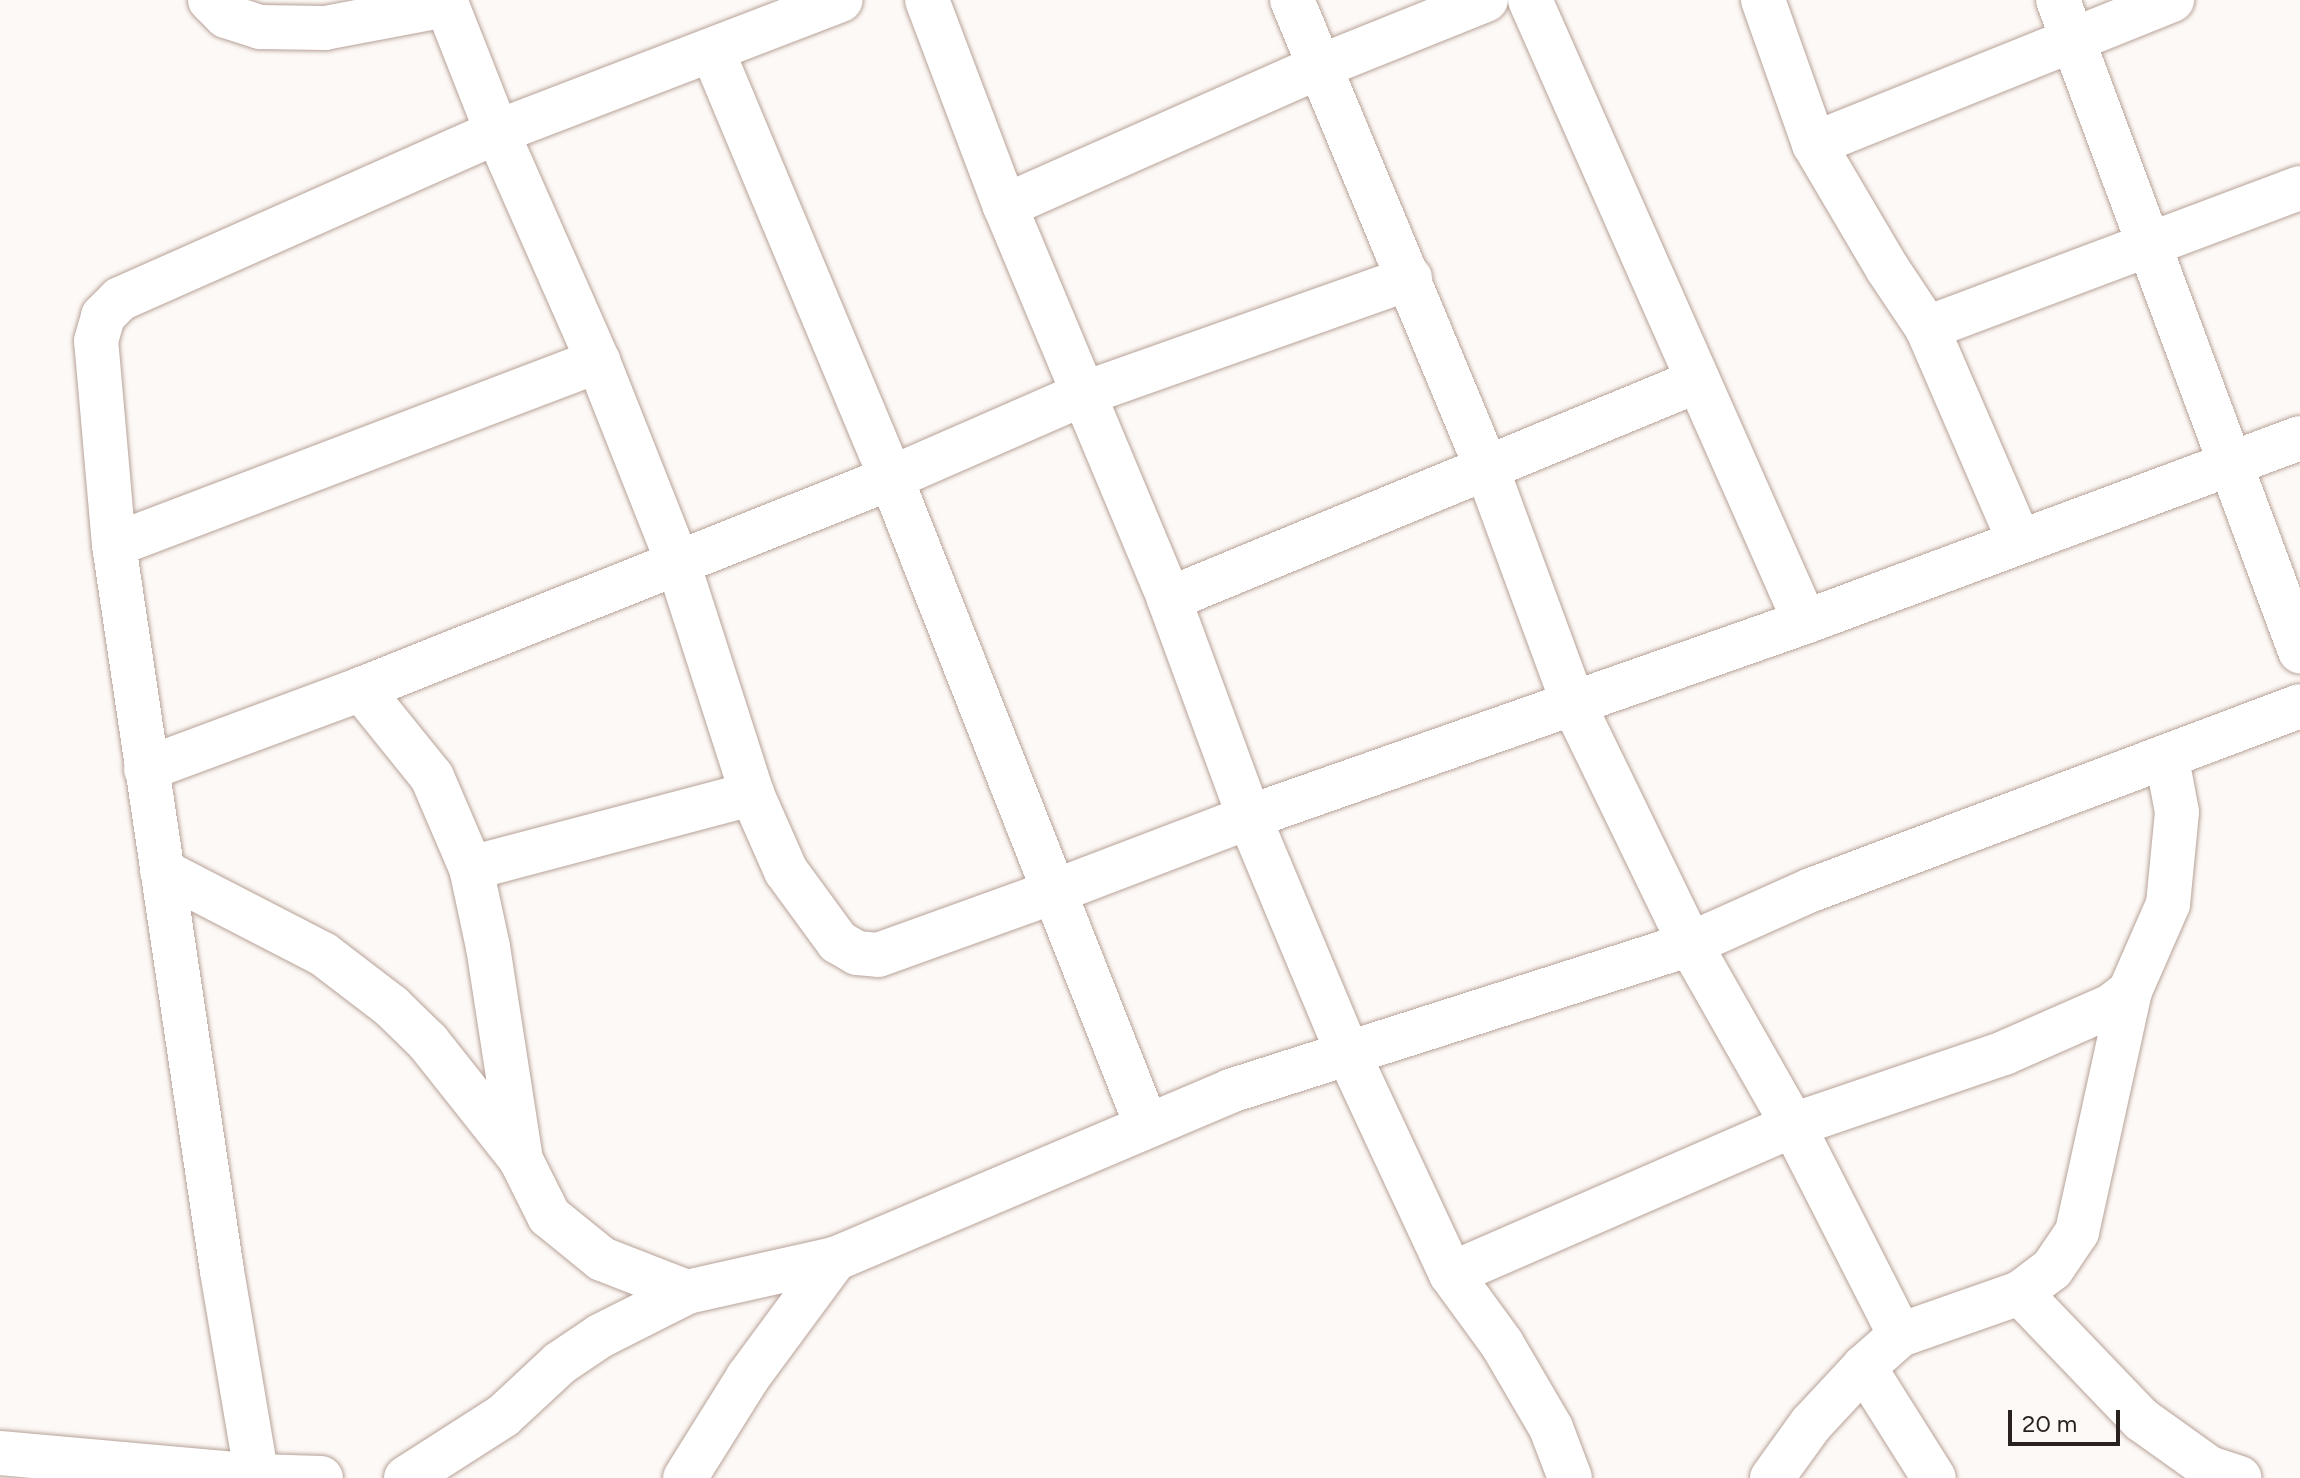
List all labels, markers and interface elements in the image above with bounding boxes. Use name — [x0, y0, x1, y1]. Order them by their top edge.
scale bar — [2012, 1394, 2124, 1444]
text: 20 m — [2022, 1409, 2077, 1438]

